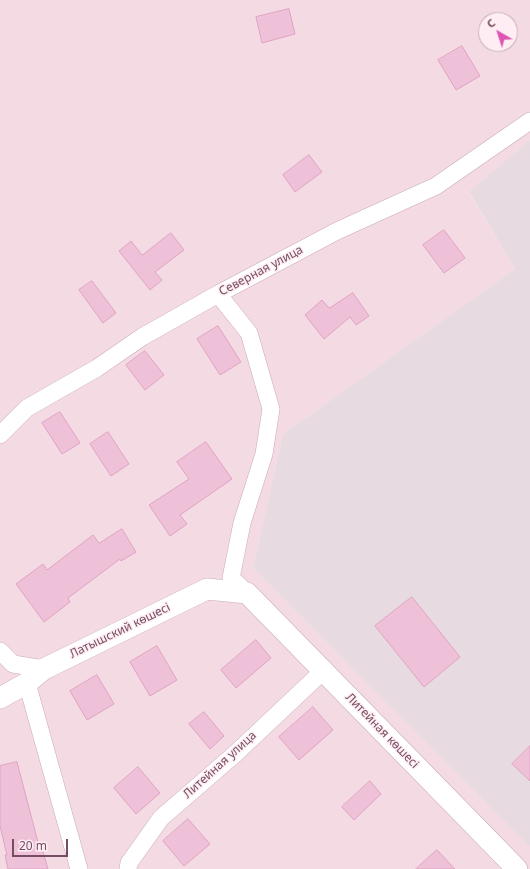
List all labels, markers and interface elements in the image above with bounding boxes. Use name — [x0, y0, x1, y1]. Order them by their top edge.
north arrow — [478, 12, 518, 52]
text: С — [483, 15, 498, 31]
street label: Северная улица — [217, 243, 305, 299]
street label: Латышский көшесі — [67, 600, 173, 662]
street label: Литейная көшесі — [342, 690, 422, 772]
street label: Литейная улица — [180, 728, 260, 802]
scale bar — [14, 831, 70, 857]
text: 20 m — [19, 837, 47, 854]

